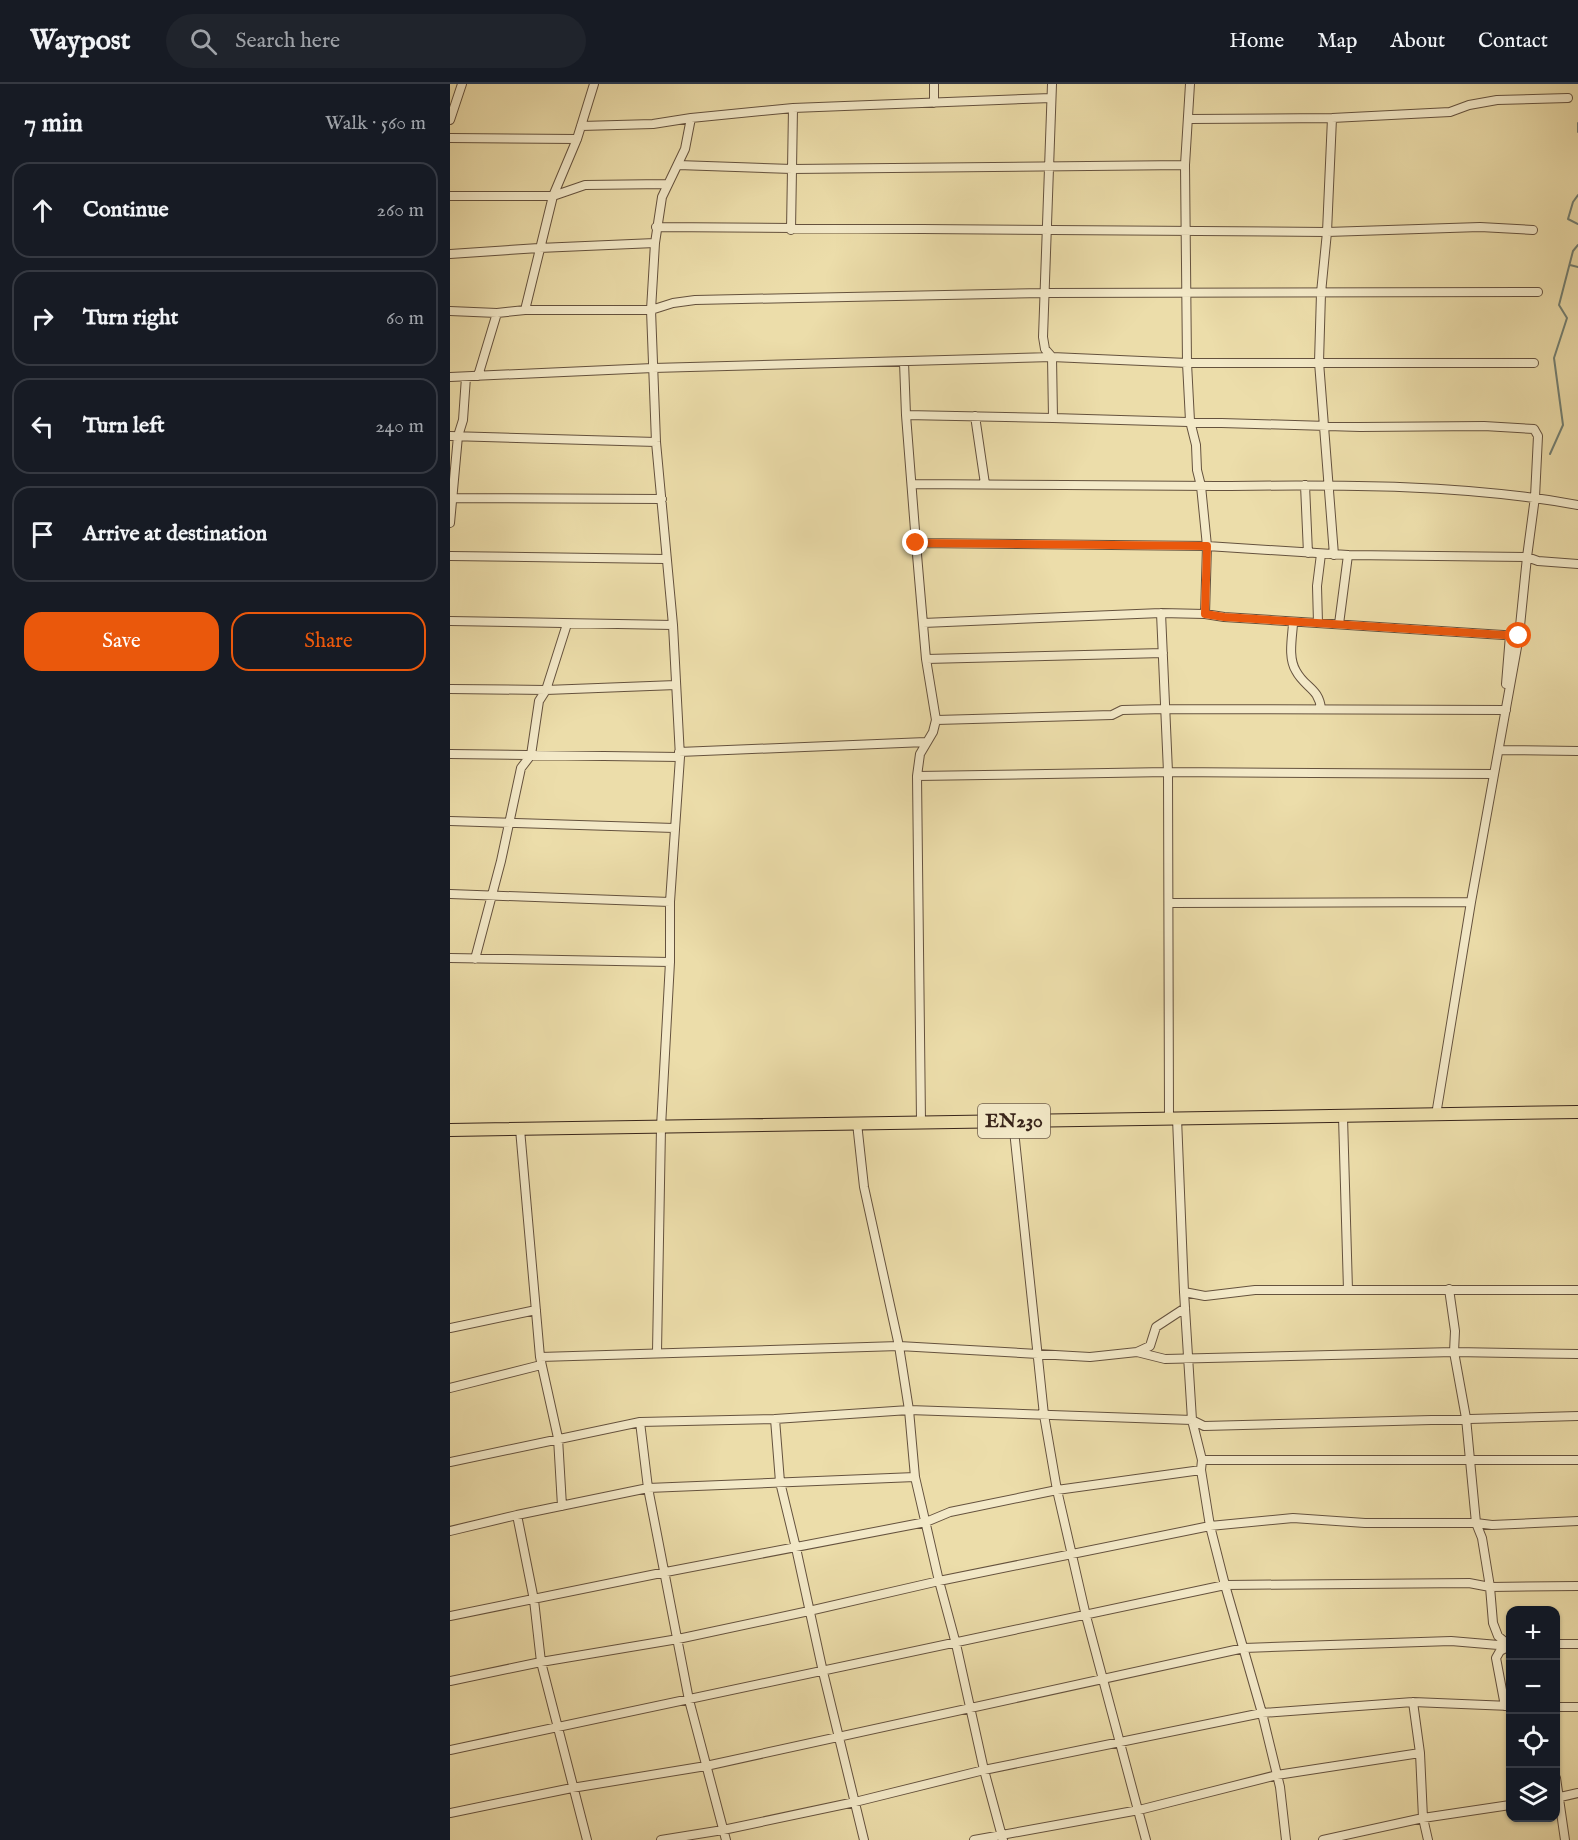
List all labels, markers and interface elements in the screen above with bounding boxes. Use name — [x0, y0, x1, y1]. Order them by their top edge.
search box — [166, 14, 586, 68]
text: Waypost — [30, 24, 130, 59]
icon: search — [187, 25, 220, 58]
text: Search here — [235, 27, 340, 55]
text: Home — [1229, 28, 1284, 55]
text: Map — [1317, 28, 1357, 55]
text: About — [1390, 28, 1445, 55]
text: Contact — [1478, 28, 1548, 55]
text: 7 min — [24, 107, 83, 140]
text: Walk · 560 m — [325, 111, 426, 136]
icon: ahead — [26, 194, 59, 227]
text: Continue — [83, 196, 169, 224]
text: 260 m — [377, 198, 424, 223]
icon: right — [26, 302, 59, 335]
text: Turn right — [83, 304, 178, 332]
text: 60 m — [386, 306, 424, 331]
icon: left — [26, 410, 59, 443]
text: Turn left — [83, 412, 165, 440]
text: 240 m — [375, 414, 424, 439]
icon: arrive — [26, 518, 59, 551]
text: Arrive at destination — [83, 520, 267, 548]
route end — [902, 529, 928, 555]
button: Save — [24, 612, 219, 671]
button: Share — [231, 612, 426, 671]
route start — [1505, 622, 1531, 648]
road number: EN230 — [978, 1104, 1050, 1138]
map controls — [1506, 1606, 1560, 1822]
button: + — [1506, 1606, 1560, 1660]
button: − — [1506, 1660, 1560, 1714]
button: locate — [1506, 1714, 1560, 1768]
button: layers — [1506, 1768, 1560, 1822]

